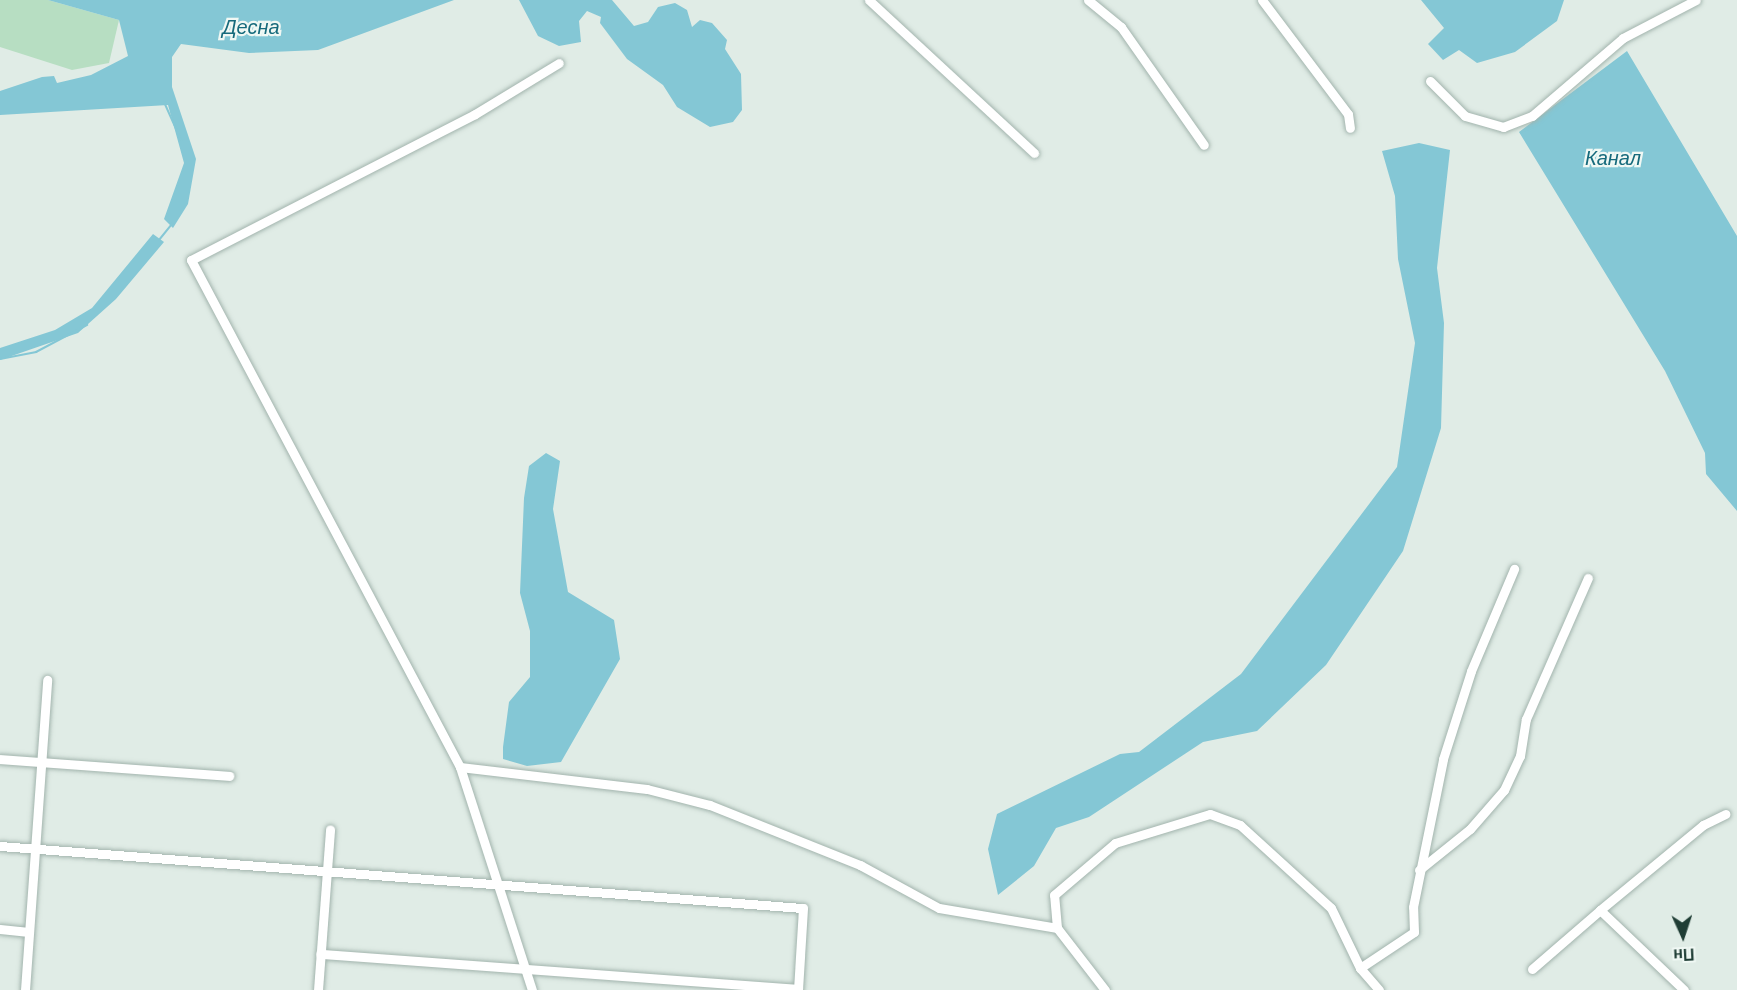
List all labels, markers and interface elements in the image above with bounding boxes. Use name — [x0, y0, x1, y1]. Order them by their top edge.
water label: Десна — [222, 15, 280, 39]
water label: Канал — [1585, 146, 1641, 170]
north arrow — [1653, 906, 1713, 966]
text: Пн — [1673, 944, 1695, 965]

